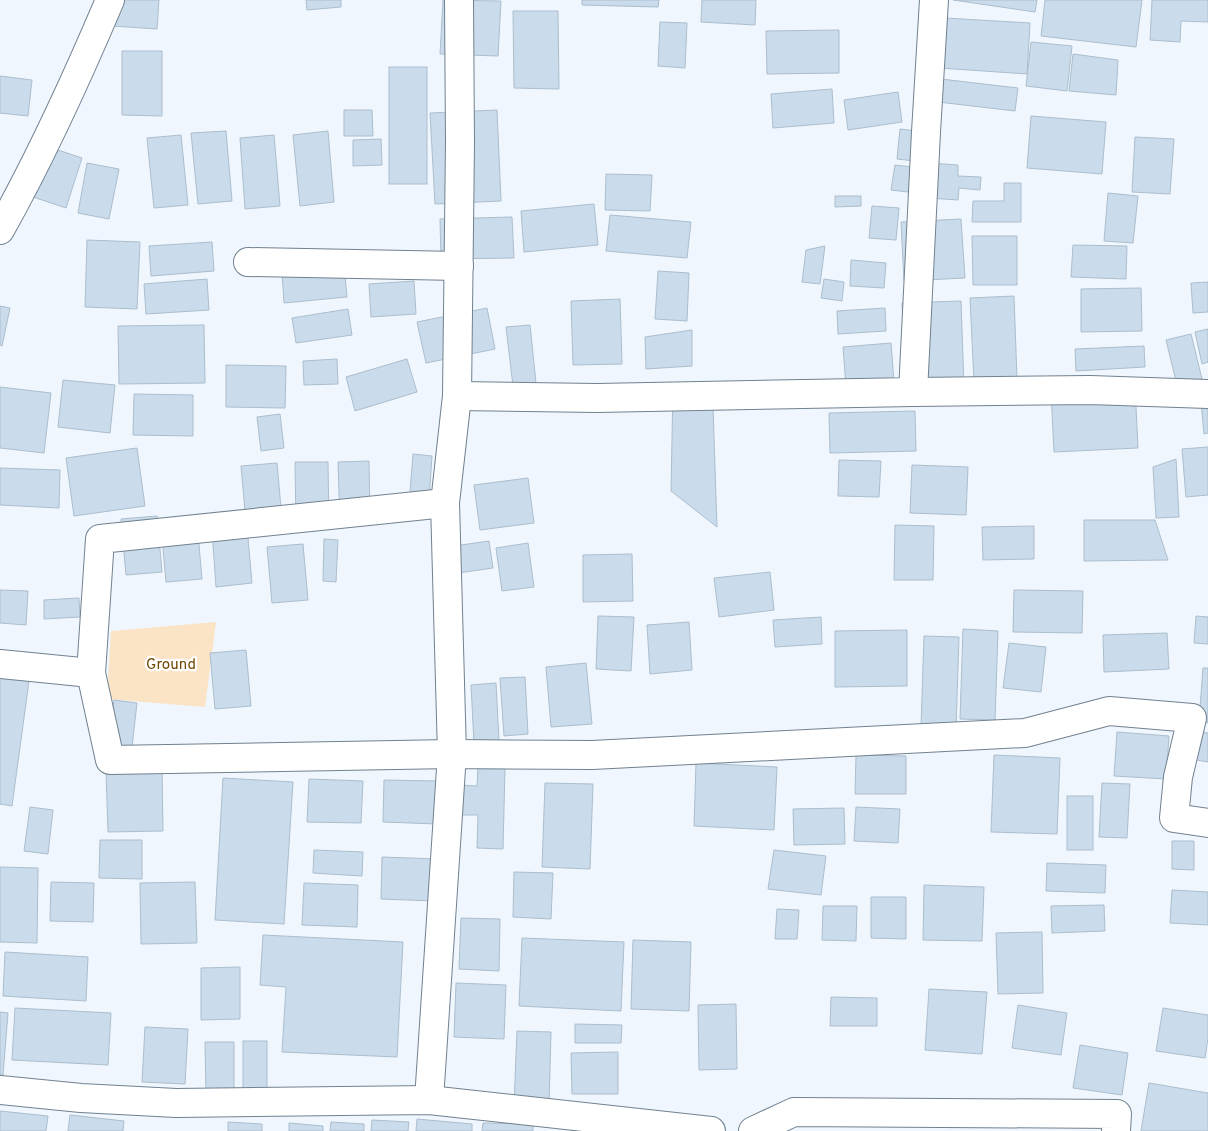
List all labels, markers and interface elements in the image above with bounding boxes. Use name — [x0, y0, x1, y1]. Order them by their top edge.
park label: Ground — [146, 656, 196, 675]

